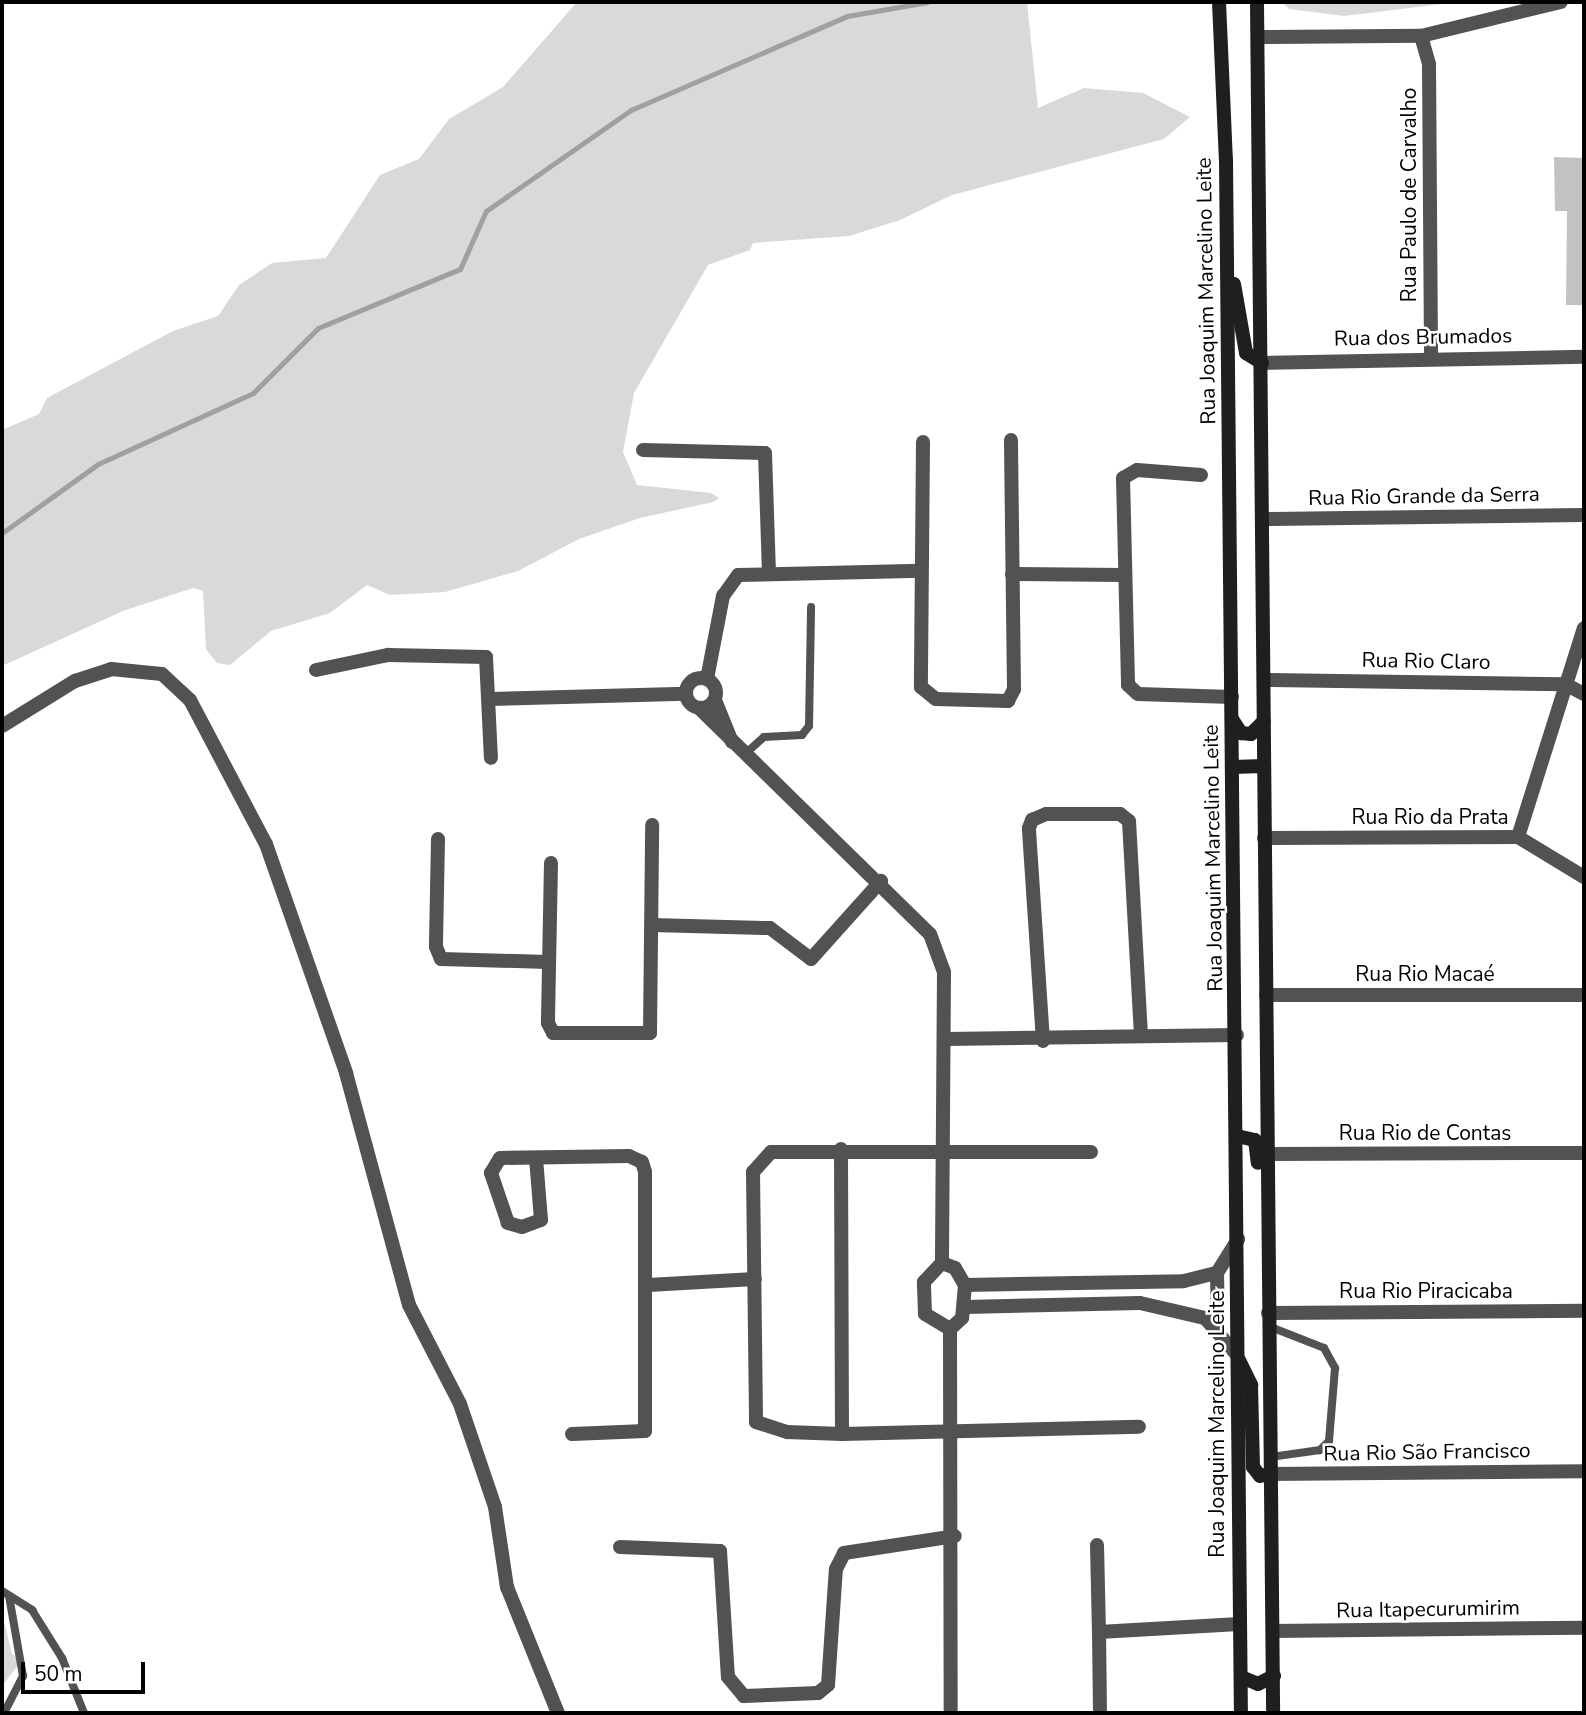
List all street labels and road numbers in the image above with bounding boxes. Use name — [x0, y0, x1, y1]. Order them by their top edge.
street label: Rua Paulo de Carvalho — [1396, 88, 1422, 302]
street label: Rua Joaquim Marcelino Leite — [1191, 157, 1221, 425]
street label: Rua dos Brumados — [1334, 323, 1512, 351]
street label: Rua Rio Grande da Serra — [1308, 481, 1540, 511]
street label: Rua Rio Claro — [1361, 647, 1491, 675]
street label: Rua Joaquim Marcelino Leite — [1198, 724, 1228, 992]
street label: Rua Rio da Prata — [1351, 804, 1509, 830]
street label: Rua Rio Macaé — [1355, 961, 1495, 987]
street label: Rua Rio de Contas — [1339, 1120, 1511, 1146]
street label: Rua Rio Piracicaba — [1339, 1278, 1513, 1304]
street label: Rua Joaquim Marcelino Leite — [1204, 1290, 1230, 1558]
street label: Rua Rio São Francisco — [1323, 1438, 1531, 1466]
street label: Rua Itapecurumirim — [1336, 1595, 1520, 1623]

